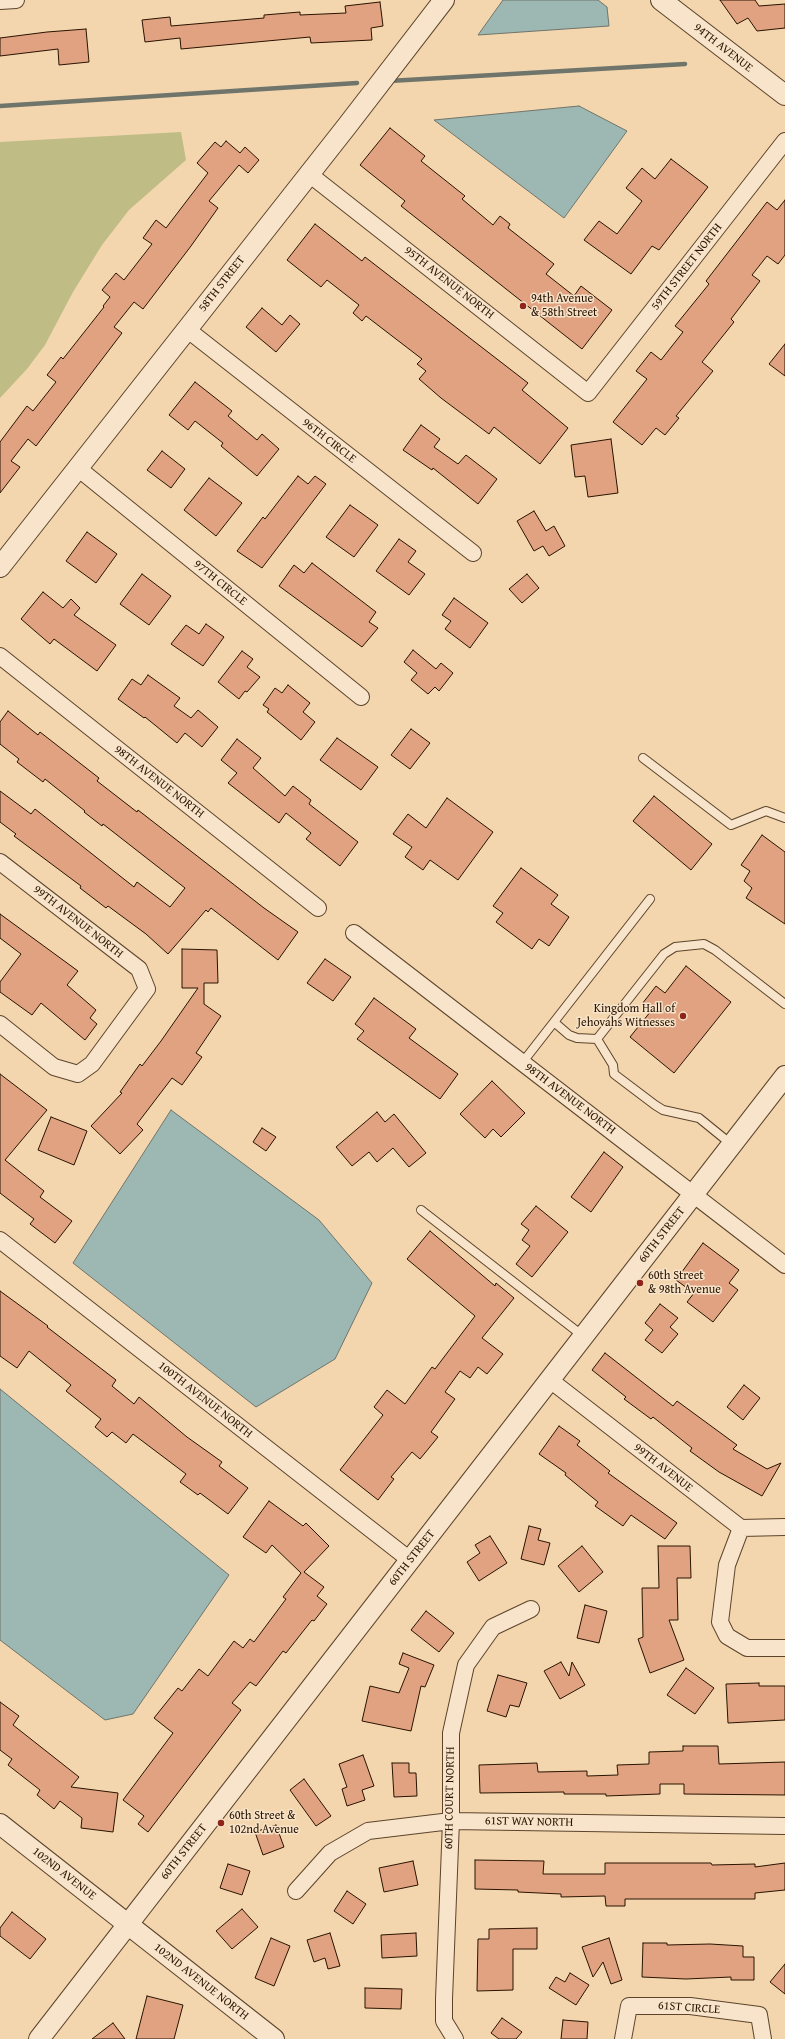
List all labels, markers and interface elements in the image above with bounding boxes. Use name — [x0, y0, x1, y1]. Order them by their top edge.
street label: 94TH AVENUE — [691, 20, 755, 76]
street label: 59TH STREET NORTH — [649, 221, 725, 313]
street label: 95TH AVENUE NORTH — [401, 243, 497, 323]
street label: 58TH STREET — [196, 253, 248, 315]
place label: 94th Avenue & 58th Street — [531, 292, 597, 320]
marker: 94th Avenue & 58th Street — [518, 301, 528, 311]
street label: 96TH CIRCLE — [299, 415, 359, 467]
street label: 97TH CIRCLE — [190, 557, 250, 609]
street label: 98TH AVENUE NORTH — [111, 742, 207, 822]
street label: 99TH AVENUE NORTH — [30, 882, 126, 962]
place label: Kingdom Hall of Jehovahs Witnesses — [577, 1002, 675, 1030]
marker: Kingdom Hall of Jehovahs Witnesses — [678, 1011, 688, 1021]
street label: 98TH AVENUE NORTH — [522, 1060, 618, 1138]
street label: 60TH STREET — [636, 1204, 688, 1266]
place label: 60th Street & 98th Avenue — [648, 1269, 721, 1297]
marker: 60th Street & 98th Avenue — [635, 1278, 645, 1288]
street label: 100TH AVENUE NORTH — [155, 1359, 255, 1441]
street label: 99TH AVENUE — [631, 1440, 695, 1496]
street label: 60TH STREET — [386, 1527, 438, 1589]
street label: 60TH COURT NORTH — [442, 1746, 458, 1850]
place label: 60th Street & 102nd Avenue — [229, 1809, 299, 1837]
street label: 61ST WAY NORTH — [485, 1814, 573, 1830]
marker: 60th Street & 102nd Avenue — [216, 1818, 226, 1828]
street label: 60TH STREET — [158, 1821, 210, 1883]
street label: 102ND AVENUE — [29, 1845, 99, 1903]
street label: 102ND AVENUE NORTH — [151, 1941, 251, 2023]
street label: 61ST CIRCLE — [657, 1999, 721, 2017]

